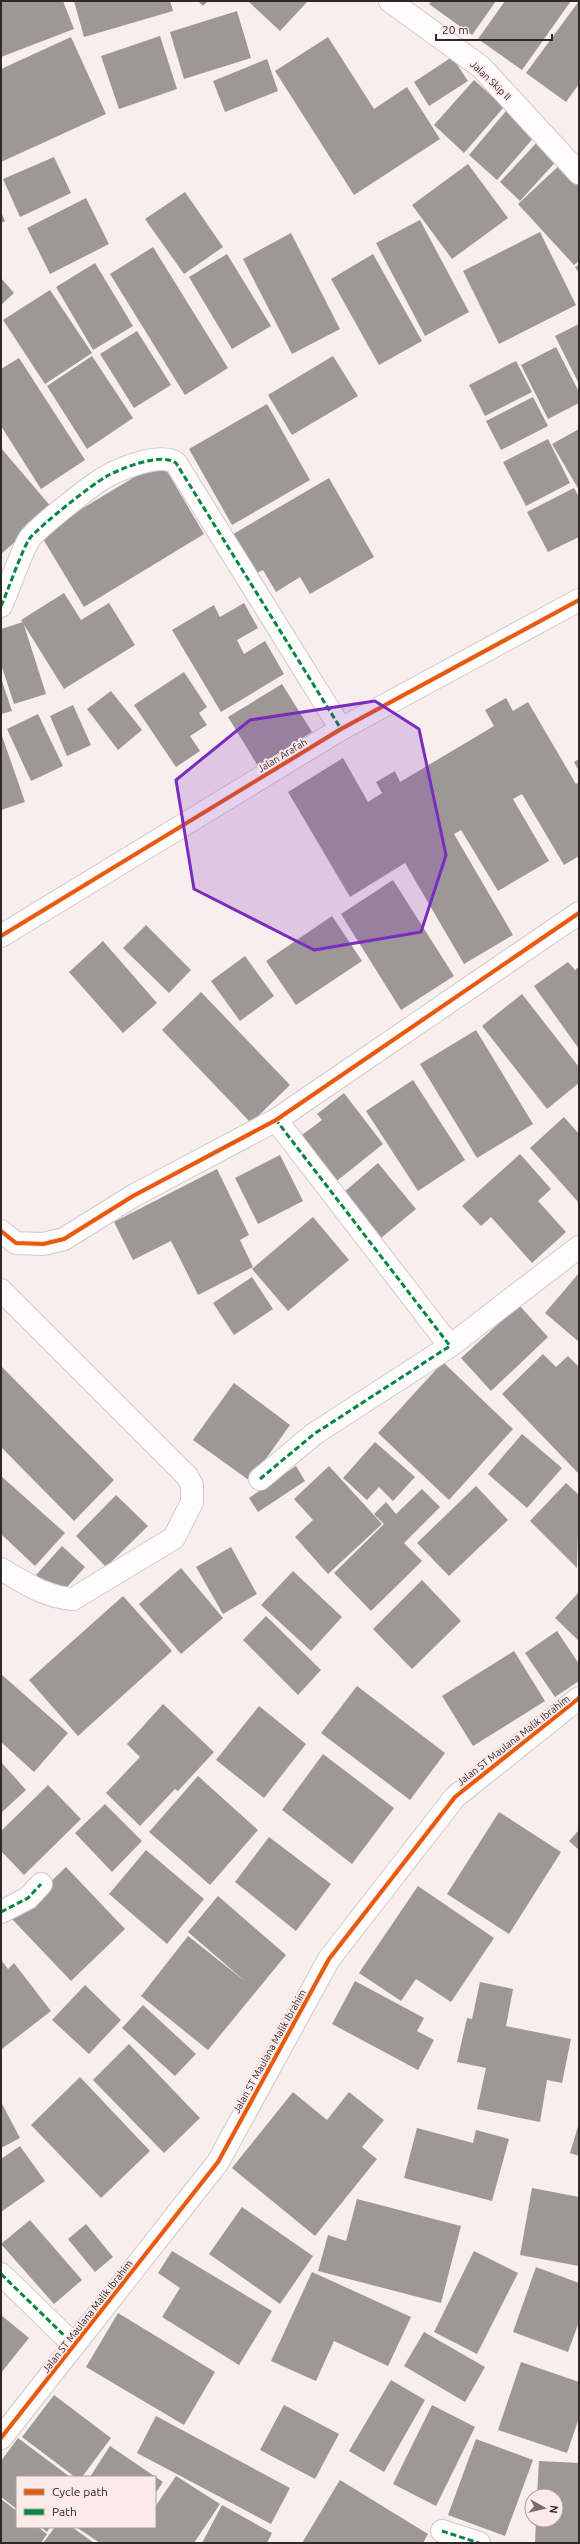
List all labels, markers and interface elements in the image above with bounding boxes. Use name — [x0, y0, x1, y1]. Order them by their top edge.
scale bar — [436, 16, 552, 42]
text: 20 m — [442, 23, 469, 36]
street label: Jalan Skip II — [468, 58, 513, 102]
street label: Jalan Arafah — [255, 736, 309, 775]
street label: Jalan ST Maulana Malik Ibrahim — [455, 1693, 572, 1788]
street label: Jalan ST Maulana Malik Ibrahim — [231, 1987, 308, 2115]
street label: Jalan ST Maulana Malik Ibrahim — [40, 2258, 135, 2375]
legend — [16, 2476, 156, 2528]
text: Cycle path — [52, 2485, 108, 2498]
north arrow — [524, 2488, 564, 2528]
text: N — [547, 2504, 560, 2514]
text: Path — [52, 2505, 77, 2518]

